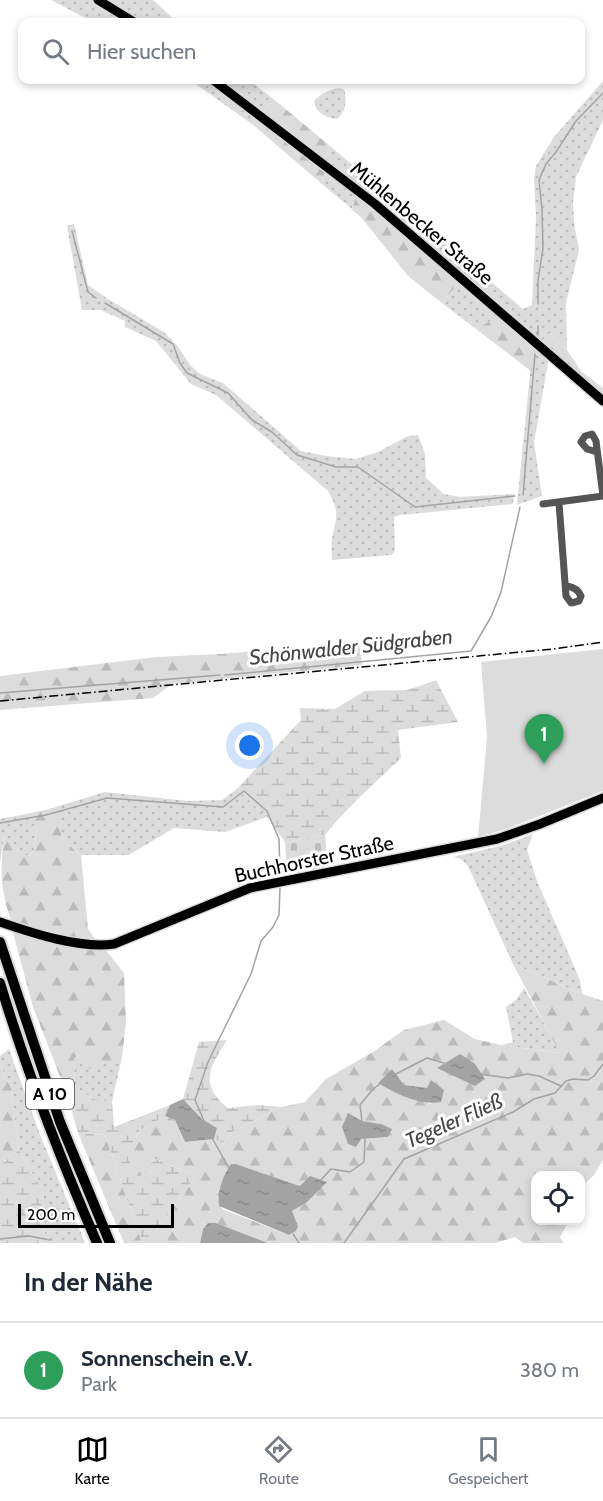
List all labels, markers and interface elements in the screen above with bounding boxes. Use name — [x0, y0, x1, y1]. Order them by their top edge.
search box — [18, 18, 585, 84]
icon: search — [39, 35, 72, 68]
text: Hier suchen — [87, 38, 196, 65]
street label: Mühlenbecker Straße — [346, 156, 498, 290]
water label: Schönwalder Südgraben — [248, 623, 454, 670]
pin: 1 — [524, 714, 564, 764]
your location — [235, 731, 264, 760]
street label: Buchhorster Straße — [232, 830, 396, 888]
road number: A 10 — [26, 1079, 74, 1109]
water label: Tegeler Fließ — [401, 1088, 507, 1153]
map controls — [531, 1171, 585, 1225]
button: locate — [531, 1171, 585, 1225]
scale bar — [18, 1201, 174, 1228]
text: 200 m — [27, 1205, 75, 1224]
text: In der Nähe — [24, 1266, 153, 1298]
text: Sonnenschein e.V. — [81, 1345, 252, 1372]
text: 1 — [40, 1358, 47, 1382]
text: 380 m — [520, 1358, 579, 1382]
text: Park — [81, 1372, 117, 1396]
tab: Karte — [75, 1433, 110, 1488]
tab: Route — [259, 1433, 299, 1488]
tab: Gespeichert — [448, 1433, 528, 1488]

